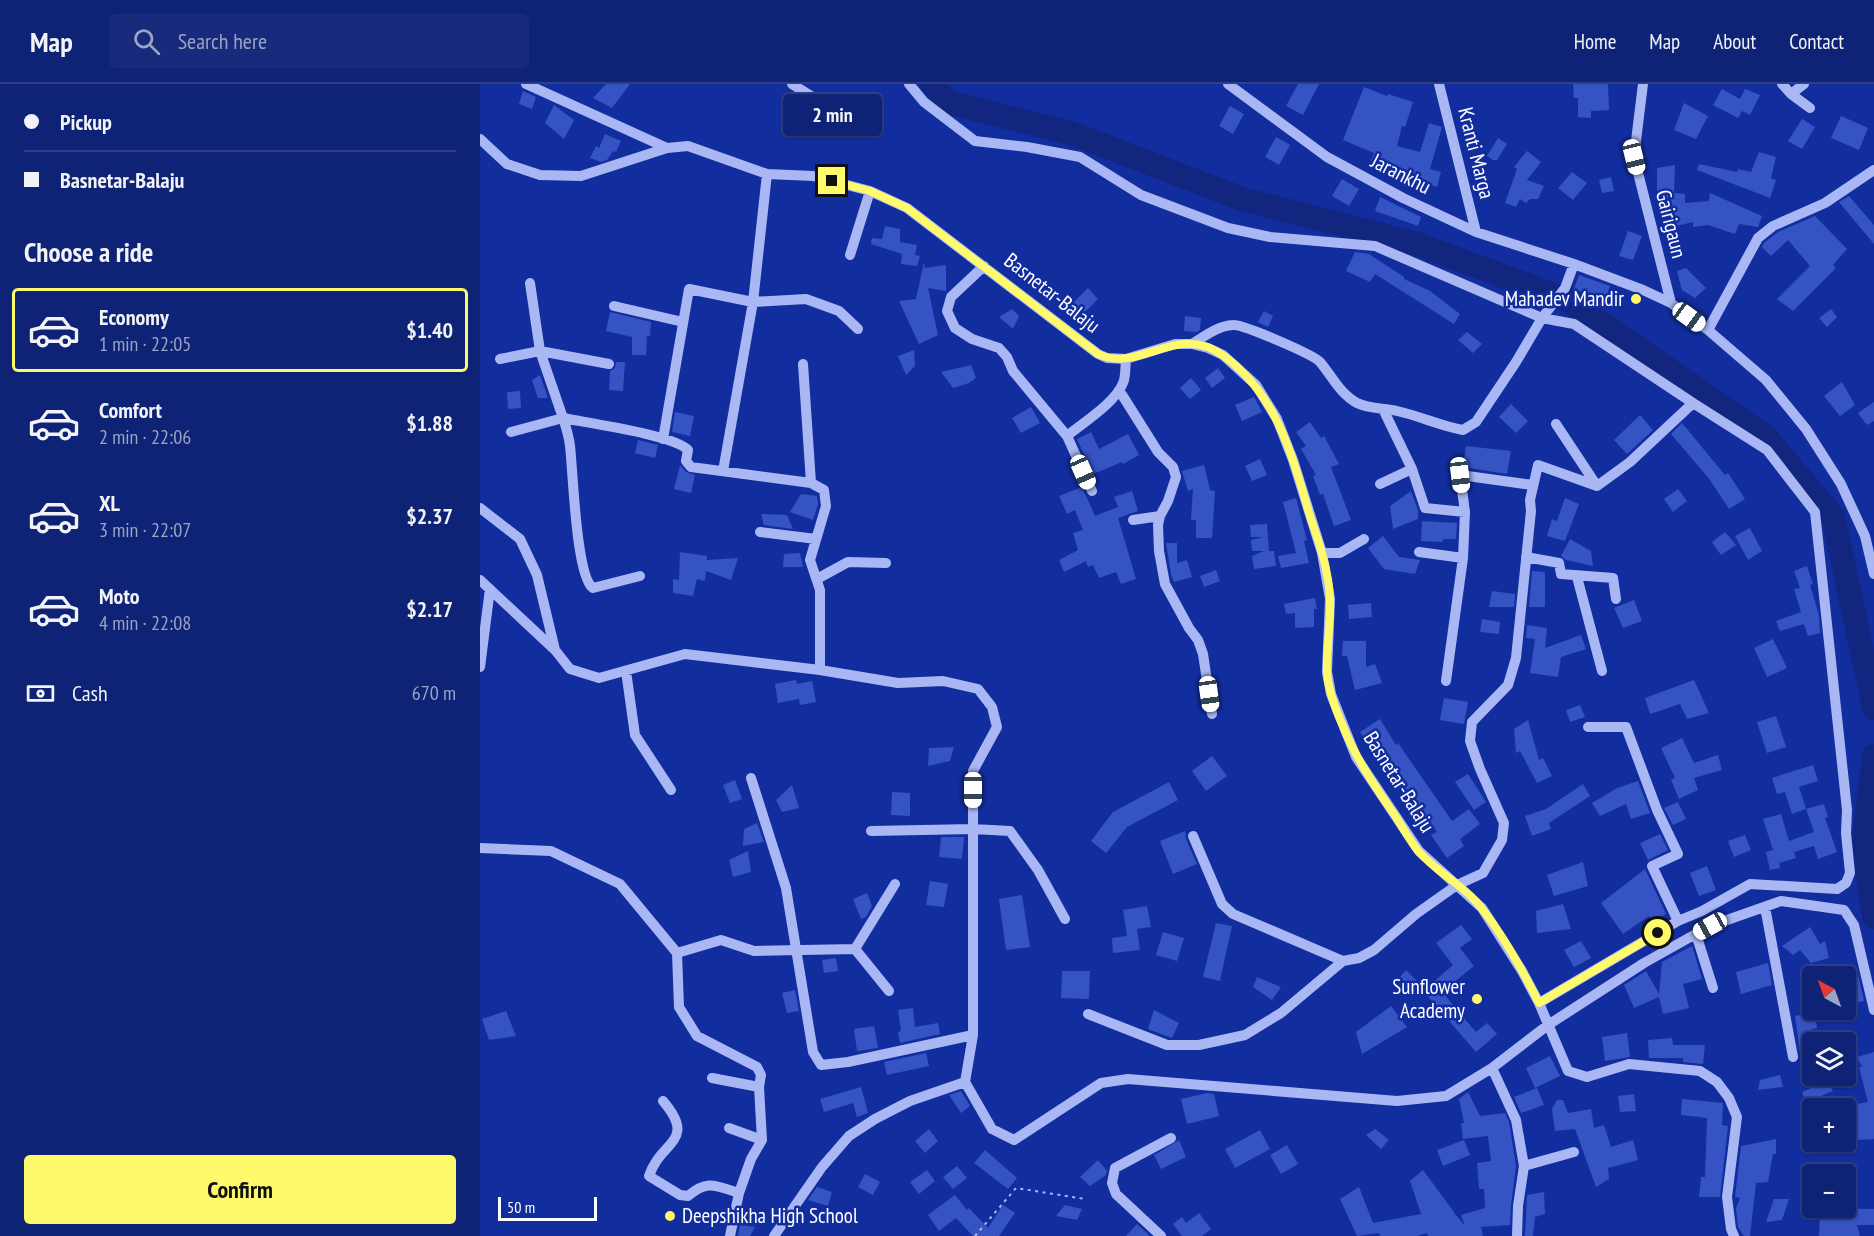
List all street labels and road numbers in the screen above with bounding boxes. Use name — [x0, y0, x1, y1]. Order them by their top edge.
street label: Kranti Marga — [1452, 104, 1501, 201]
street label: Jarankhu — [1366, 147, 1436, 200]
street label: Gairigaun — [1650, 187, 1693, 261]
street label: Basnetar-Balaju — [999, 247, 1106, 339]
street label: Basnetar-Balaju — [1358, 726, 1441, 837]

